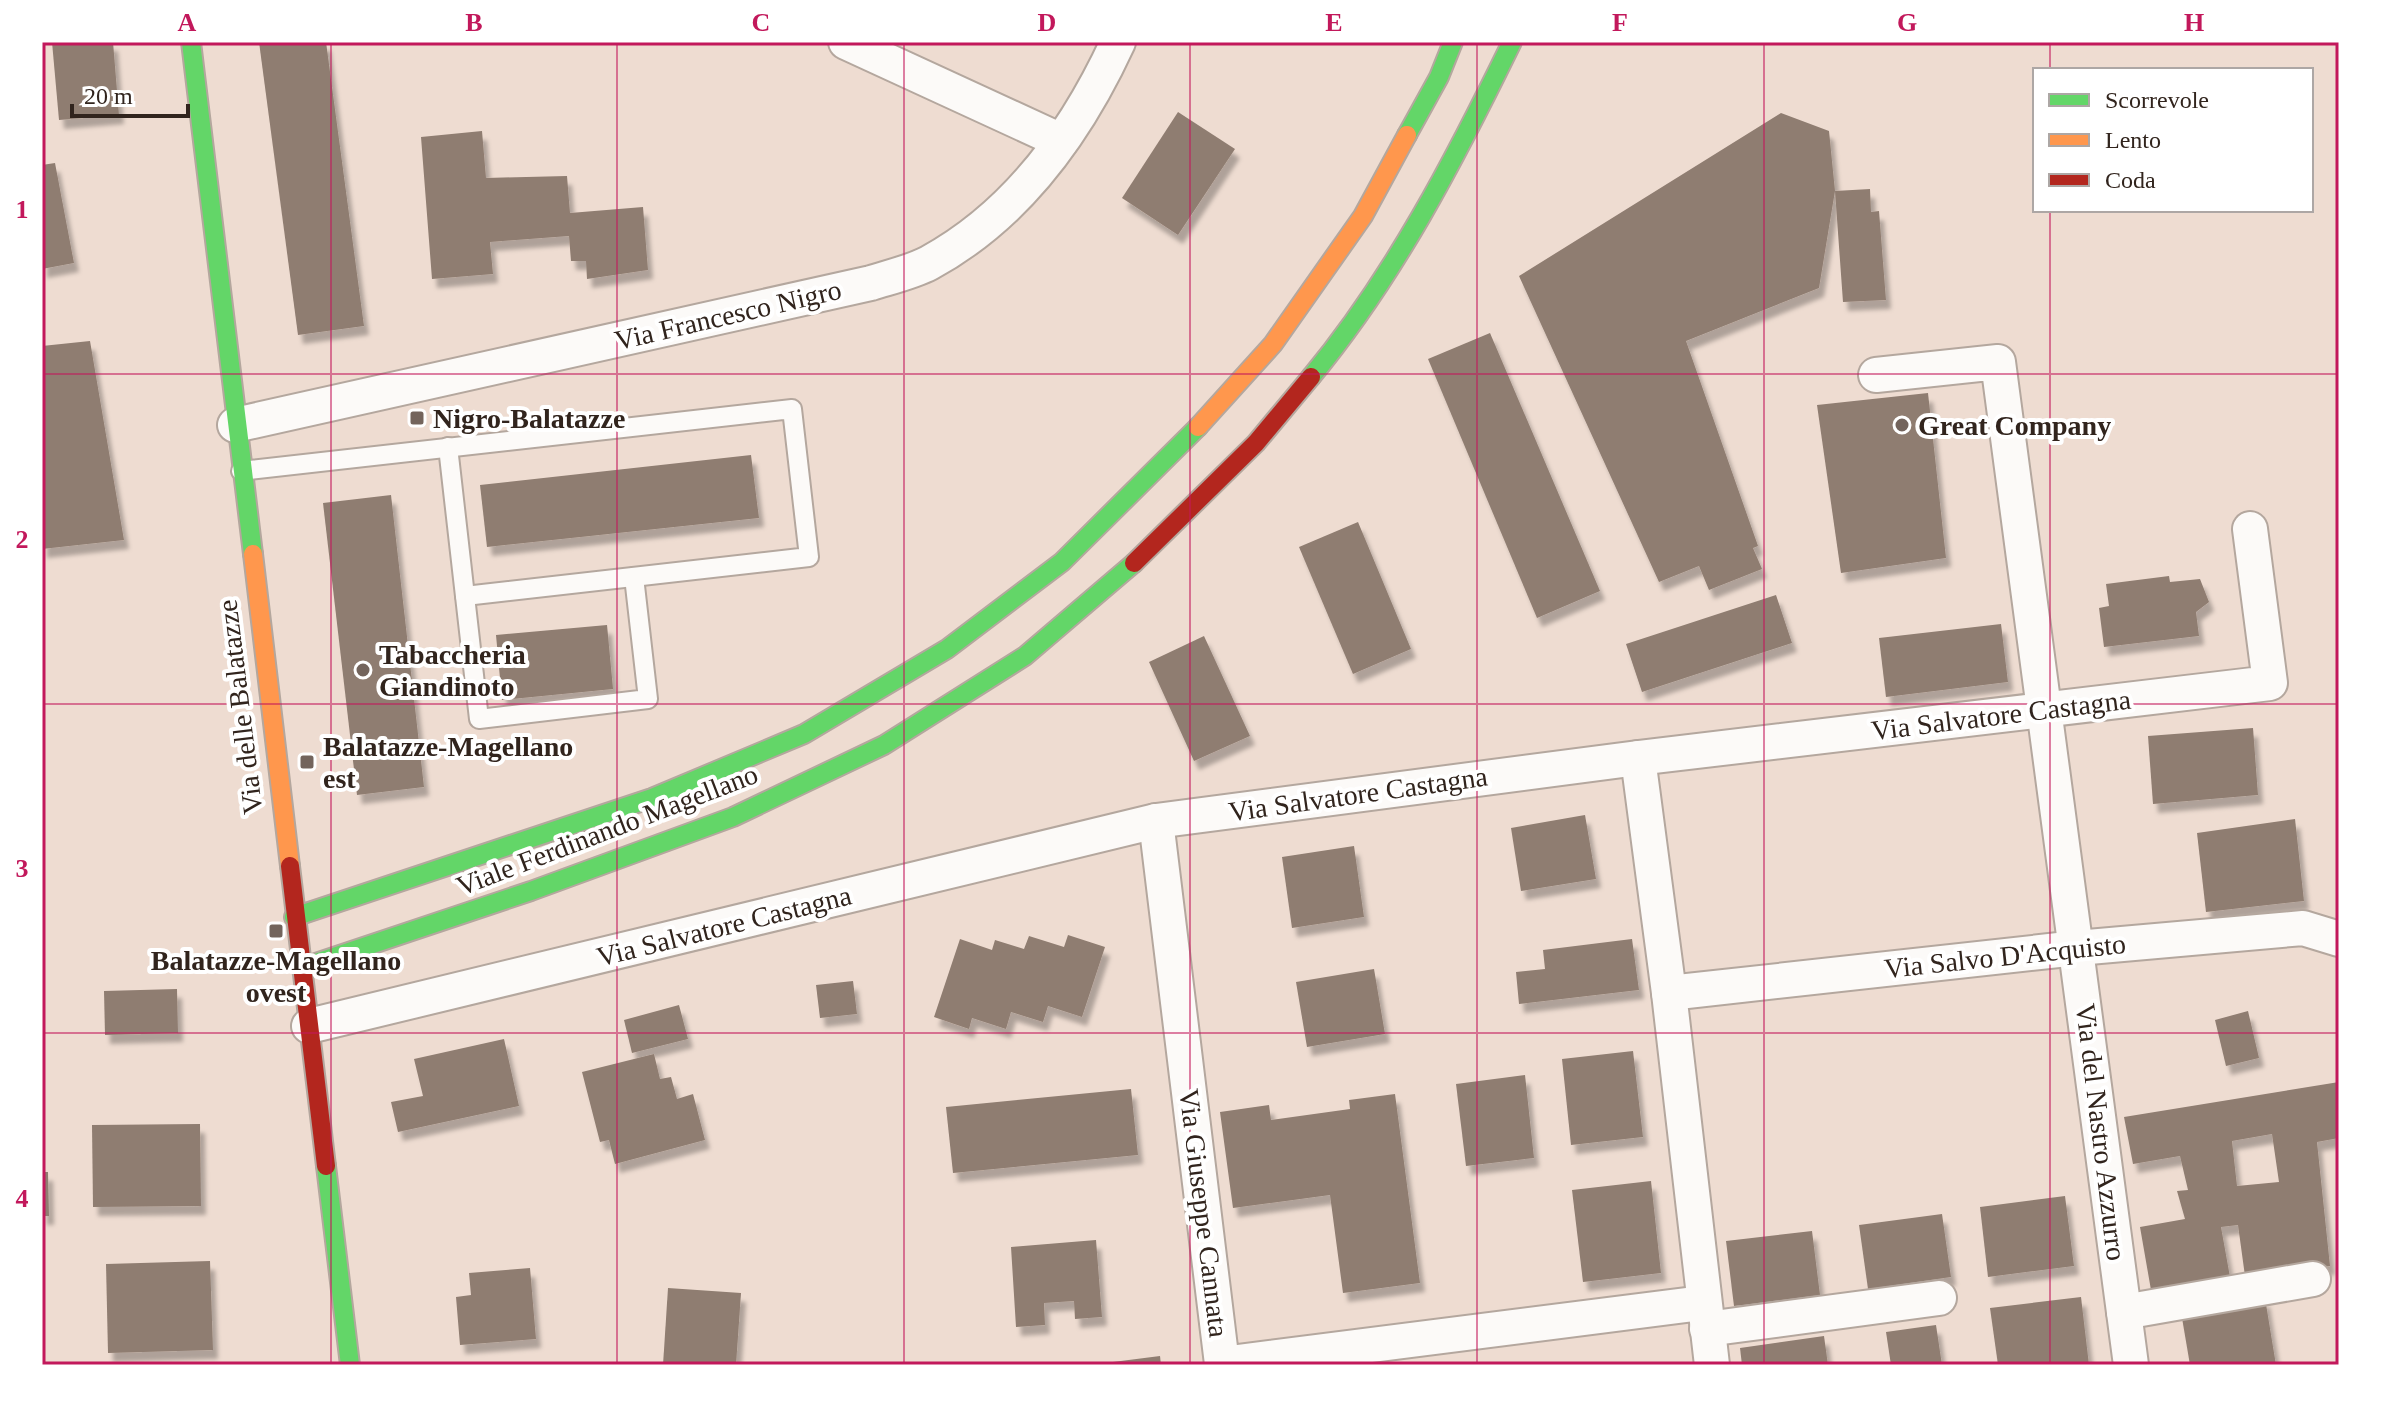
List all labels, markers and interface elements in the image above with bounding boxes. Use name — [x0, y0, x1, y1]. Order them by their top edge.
text: A — [178, 8, 197, 37]
text: B — [465, 8, 483, 37]
text: C — [752, 8, 770, 37]
text: D — [1038, 8, 1056, 37]
text: E — [1325, 8, 1343, 37]
text: F — [1612, 8, 1628, 37]
text: G — [1897, 8, 1917, 37]
text: H — [2184, 8, 2204, 37]
scale bar — [72, 68, 188, 118]
legend — [2033, 68, 2313, 212]
text: 20 m — [84, 83, 133, 109]
text: Scorrevole — [2105, 87, 2209, 113]
text: Lento — [2105, 127, 2161, 153]
text: Coda — [2105, 167, 2156, 193]
text: 1 — [16, 195, 29, 224]
street label: Via Francesco Nigro — [612, 274, 844, 356]
place label: Nigro-Balatazze — [433, 403, 625, 434]
marker: Nigro-Balatazze — [408, 409, 426, 427]
place label: Great Company — [1918, 410, 2111, 441]
marker: Great Company — [1893, 416, 1911, 434]
text: 2 — [16, 525, 29, 554]
street label: Via delle Balatazze — [211, 598, 269, 816]
place label: Tabaccheria Giandinoto — [379, 639, 526, 702]
marker: Tabaccheria Giandinoto — [354, 661, 372, 679]
street label: Via Salvatore Castagna — [1870, 684, 2133, 746]
place label: Balatazze-Magellano est — [323, 731, 573, 794]
marker: Balatazze-Magellano est — [298, 753, 316, 771]
street label: Viale Ferdinando Magellano — [452, 758, 762, 902]
street label: Via Salvatore Castagna — [1227, 760, 1490, 828]
text: 3 — [16, 854, 29, 883]
street label: Via Salvatore Castagna — [594, 879, 855, 973]
marker: Balatazze-Magellano ovest — [267, 922, 285, 940]
street label: Via Salvo D'Acquisto — [1883, 928, 2127, 984]
place label: Balatazze-Magellano ovest — [151, 945, 401, 1008]
street label: Via del Nastro Azzurro — [2070, 1002, 2132, 1262]
street label: Via Giuseppe Cannata — [1173, 1087, 1235, 1340]
text: 4 — [16, 1184, 29, 1213]

